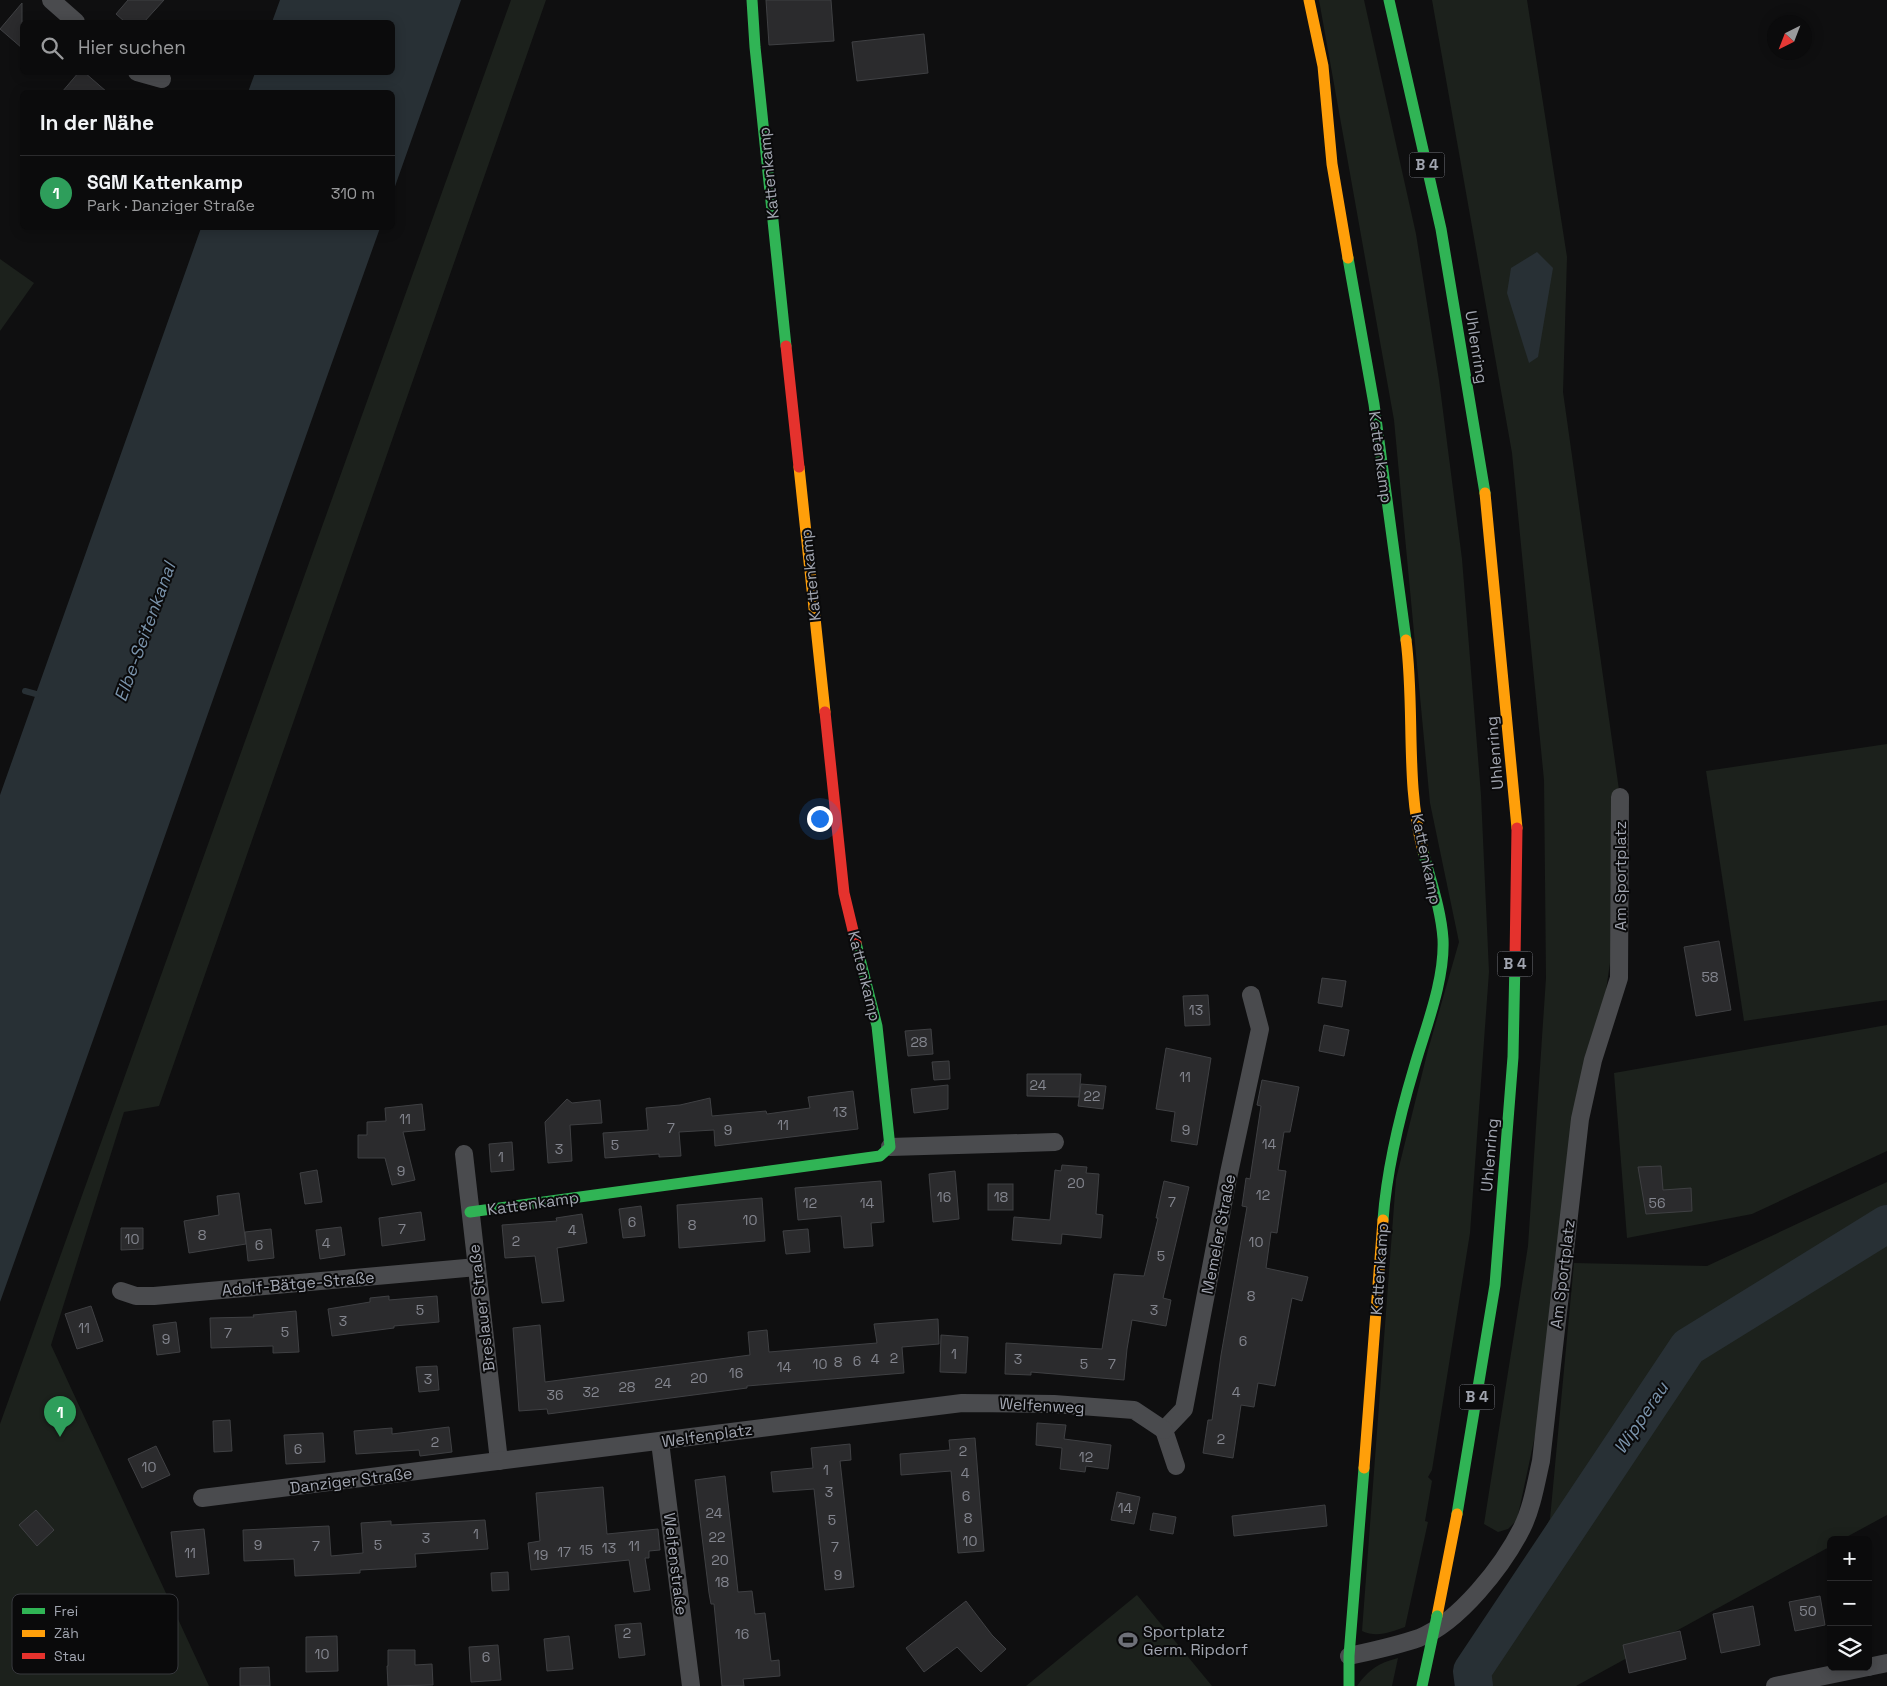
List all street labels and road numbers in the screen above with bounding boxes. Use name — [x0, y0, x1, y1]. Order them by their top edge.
street label: Kattenkamp — [753, 126, 784, 220]
road number: B 4 — [1410, 152, 1444, 178]
street label: Uhlenring — [1460, 309, 1493, 385]
street label: Kattenkamp — [1364, 410, 1397, 504]
street label: Kattenkamp — [795, 528, 826, 622]
street label: Uhlenring — [1481, 715, 1508, 791]
street label: Kattenkamp — [1407, 812, 1446, 907]
street label: Am Sportplatz — [1610, 821, 1631, 931]
street label: Kattenkamp — [843, 929, 886, 1024]
road number: B 4 — [1498, 952, 1532, 976]
street label: Uhlenring — [1476, 1117, 1503, 1193]
street label: Memeler Straße — [1197, 1172, 1240, 1296]
street label: Kattenkamp — [486, 1187, 580, 1220]
street label: Am Sportplatz — [1545, 1218, 1580, 1330]
street label: Kattenkamp — [1366, 1222, 1393, 1316]
street label: Breslauer Straße — [463, 1243, 500, 1373]
street label: Adolf-Bätge-Straße — [221, 1266, 375, 1301]
road number: B 4 — [1460, 1384, 1494, 1410]
street label: Welfenweg — [999, 1393, 1085, 1418]
street label: Welfenplatz — [660, 1419, 754, 1452]
street label: Danziger Straße — [289, 1463, 414, 1498]
street label: Welfenstraße — [659, 1512, 692, 1617]

